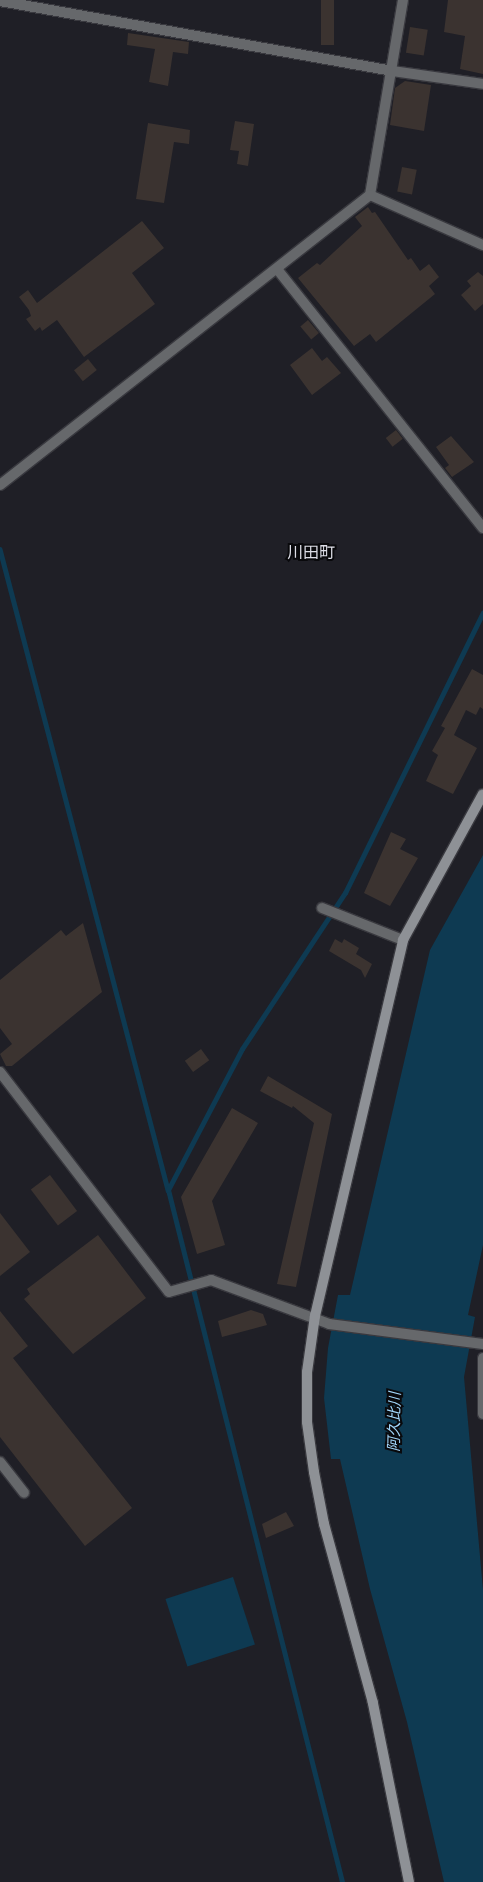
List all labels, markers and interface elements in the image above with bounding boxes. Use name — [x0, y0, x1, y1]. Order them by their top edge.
district label: 川田町 — [287, 543, 335, 563]
water label: 阿久比川 — [385, 1392, 405, 1452]

